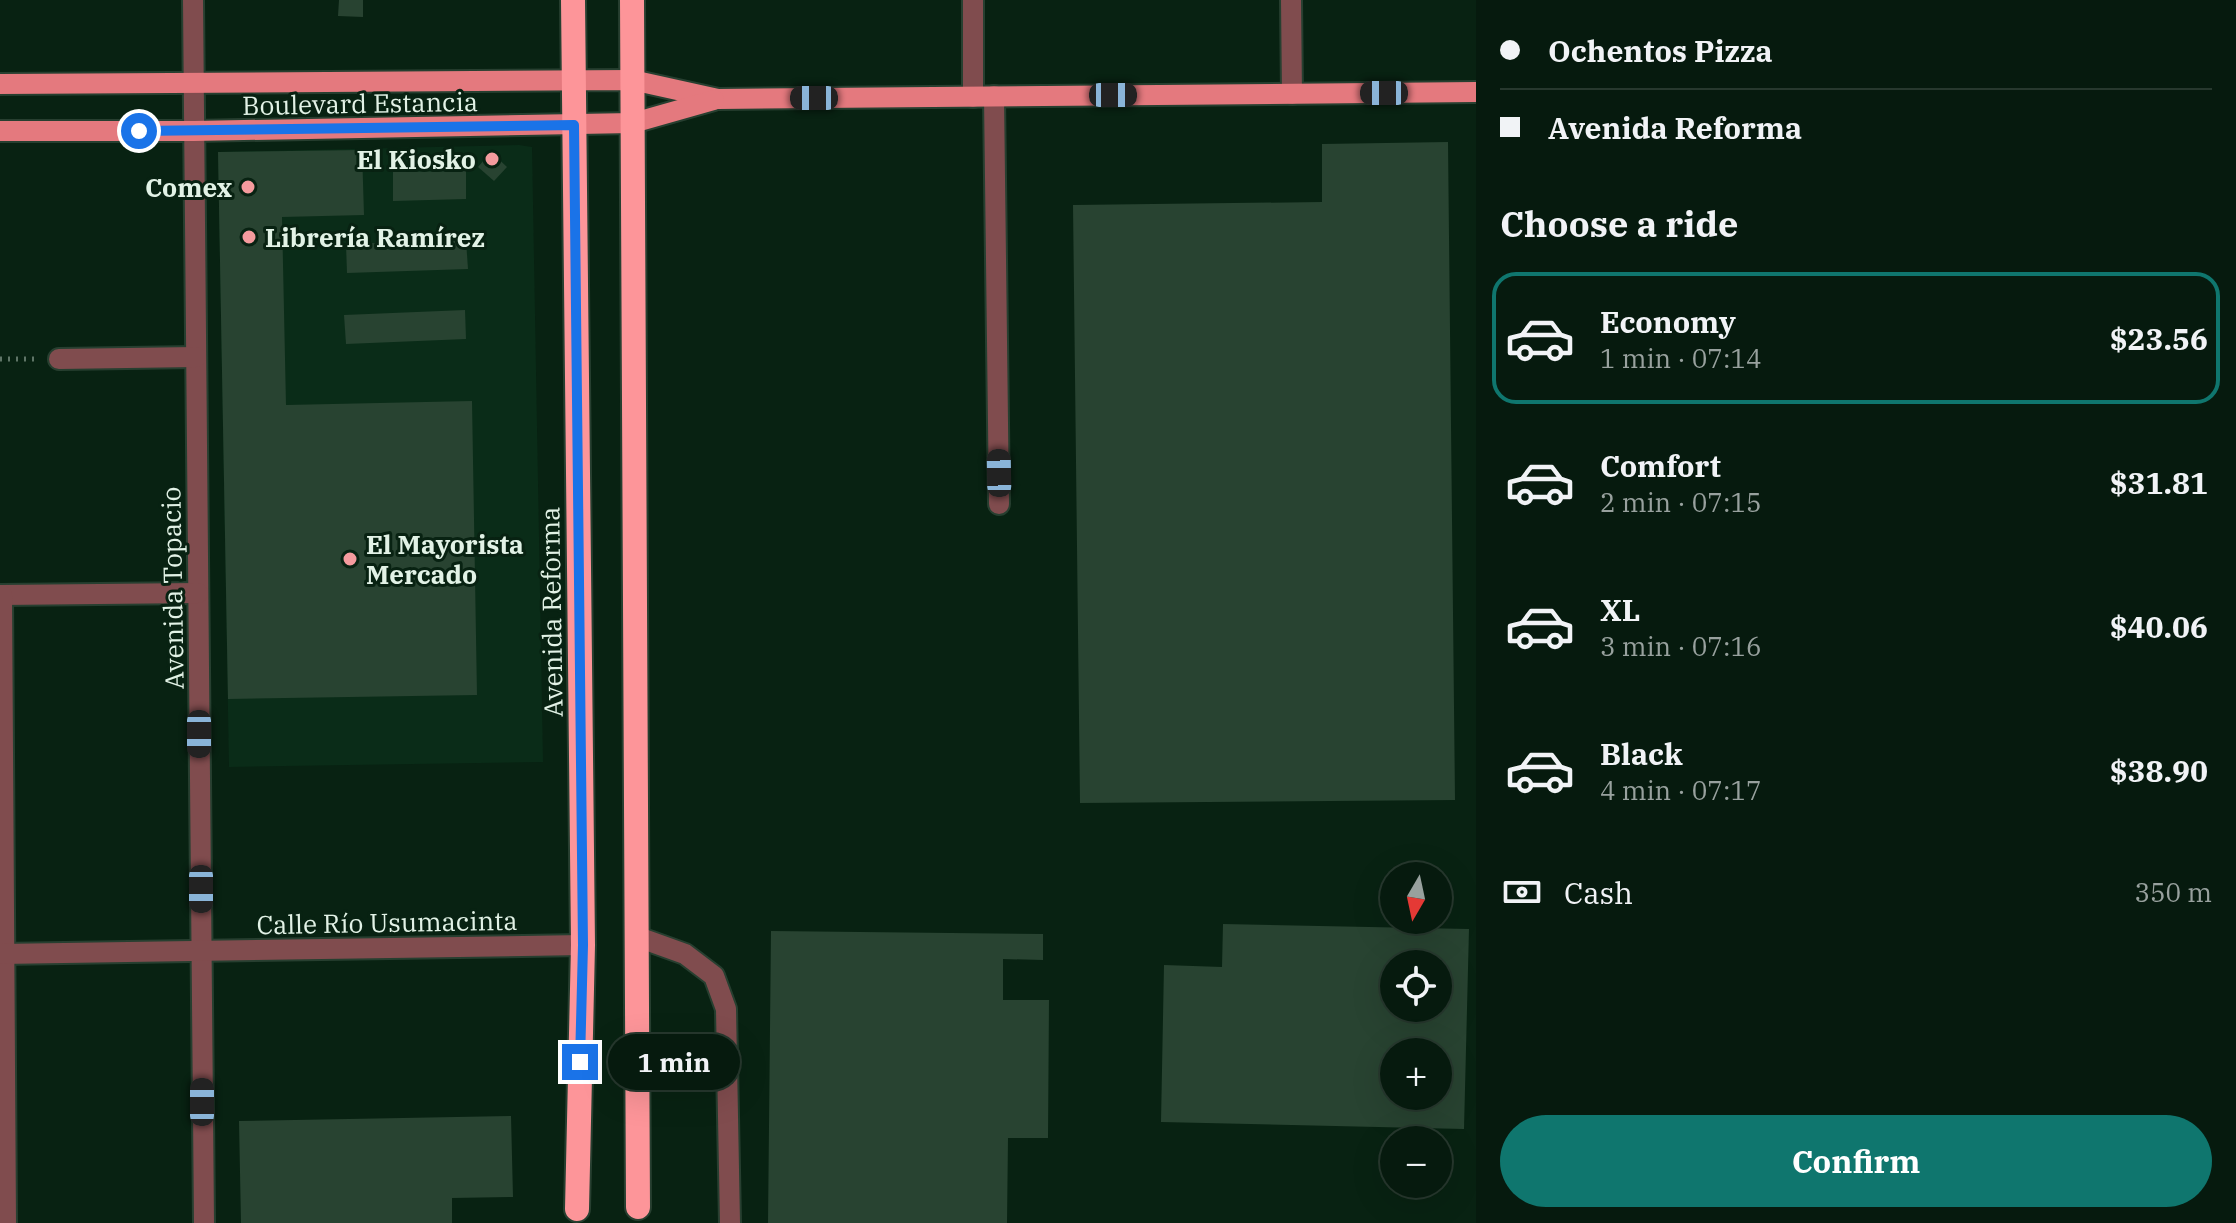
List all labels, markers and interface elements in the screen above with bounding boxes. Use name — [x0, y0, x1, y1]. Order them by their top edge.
text: Ochentos Pizza — [1548, 31, 1773, 70]
car — [1360, 81, 1408, 105]
car — [1089, 83, 1137, 107]
street label: Boulevard Estancia — [242, 84, 478, 122]
car — [790, 86, 838, 110]
text: Avenida Reforma — [1548, 108, 1802, 147]
route start — [121, 113, 157, 149]
place label: El Kiosko — [357, 142, 476, 176]
marker: El Kiosko — [483, 150, 501, 168]
place label: Comex — [145, 170, 232, 204]
marker: Comex — [239, 178, 257, 196]
text: Choose a ride — [1500, 200, 1739, 247]
place label: Librería Ramírez — [265, 220, 485, 254]
marker: Librería Ramírez — [240, 228, 258, 246]
icon: car — [1504, 302, 1576, 374]
text: Economy — [1600, 302, 1736, 341]
text: $23.56 — [2110, 319, 2208, 358]
text: 1 min · 07:14 — [1600, 341, 1762, 375]
icon: car — [1504, 446, 1576, 518]
text: Comfort — [1600, 446, 1721, 485]
car — [987, 449, 1011, 497]
text: $31.81 — [2110, 463, 2208, 502]
text: 2 min · 07:15 — [1600, 485, 1762, 519]
street label: Avenida Topacio — [153, 486, 191, 690]
street label: Avenida Reforma — [532, 506, 570, 718]
place label: El Mayorista Mercado — [366, 527, 524, 591]
marker: El Mayorista Mercado — [341, 550, 359, 568]
icon: car — [1504, 590, 1576, 662]
text: XL — [1600, 590, 1640, 629]
text: $40.06 — [2110, 607, 2208, 646]
text: 3 min · 07:16 — [1600, 629, 1762, 663]
car — [187, 710, 211, 758]
icon: car — [1504, 734, 1576, 806]
text: Black — [1600, 734, 1683, 773]
text: $38.90 — [2110, 751, 2208, 790]
text: 4 min · 07:17 — [1600, 773, 1762, 807]
north arrow — [1380, 862, 1452, 934]
map controls — [1380, 862, 1452, 1198]
car — [189, 865, 213, 913]
icon: cash — [1500, 870, 1544, 914]
text: Cash — [1564, 873, 1633, 912]
text: 350 m — [2134, 875, 2212, 909]
street label: Calle Río Usumacinta — [256, 903, 518, 941]
button: locate — [1380, 950, 1452, 1022]
callout: 1 min — [608, 1034, 740, 1090]
button: + — [1380, 1038, 1452, 1110]
route end — [562, 1044, 598, 1080]
text: 1 min — [638, 1045, 710, 1079]
car — [190, 1078, 214, 1126]
button: Confirm — [1500, 1115, 2212, 1207]
button: − — [1380, 1126, 1452, 1198]

